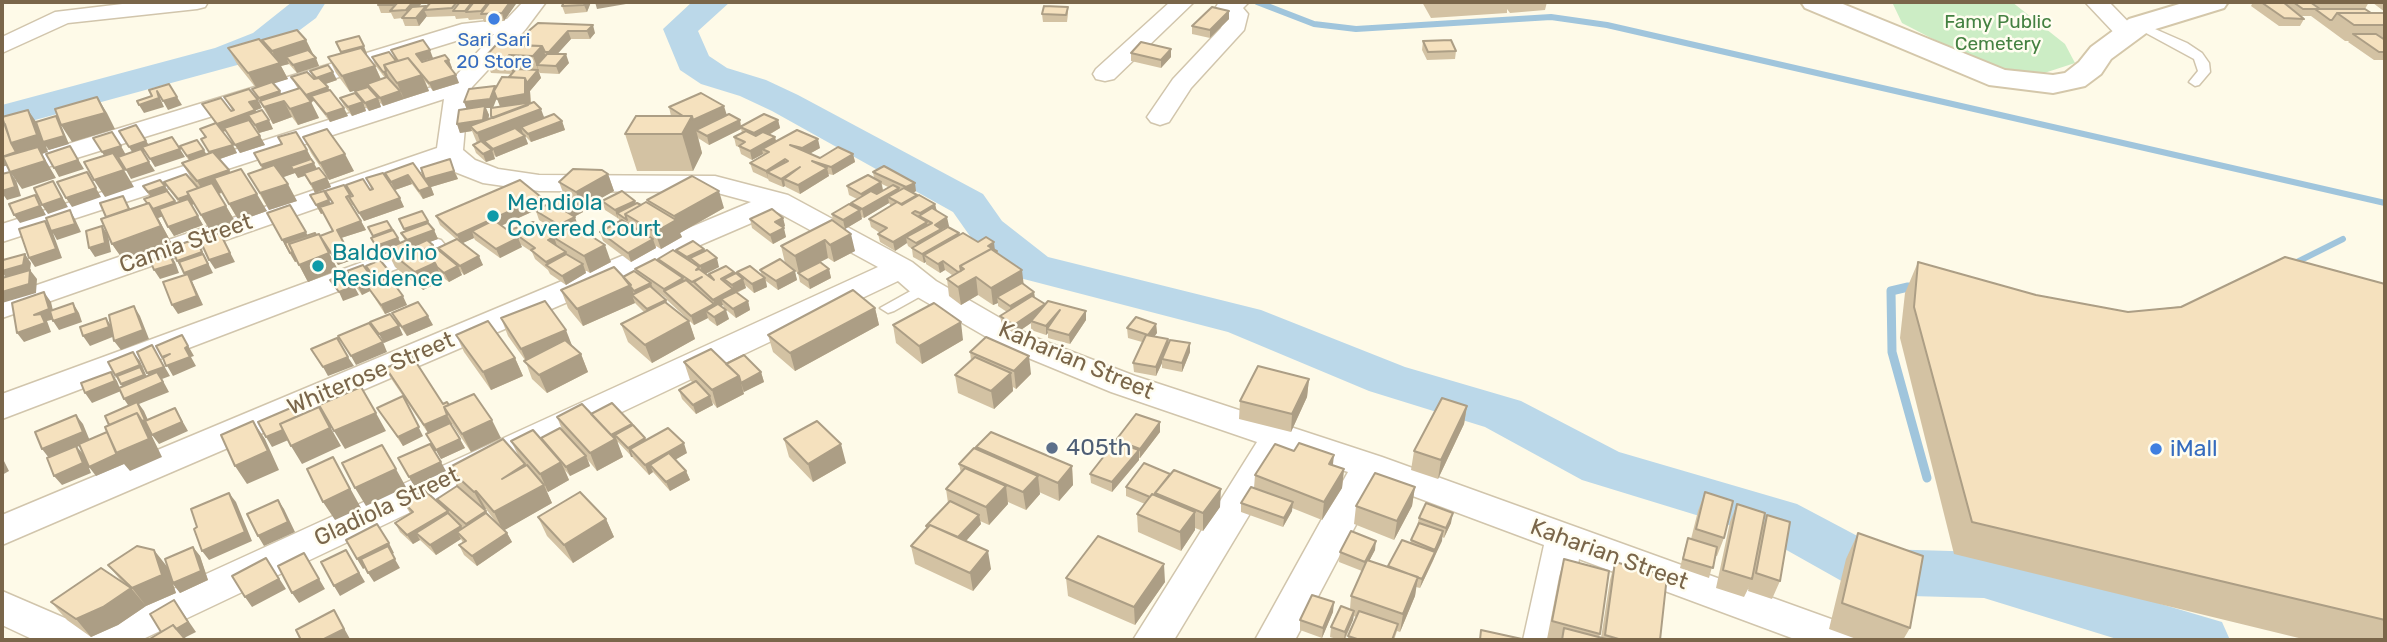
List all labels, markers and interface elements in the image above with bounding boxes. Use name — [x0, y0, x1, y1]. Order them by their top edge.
marker: Sari Sari 20 Store — [486, 11, 502, 27]
park label: Famy Public Cemetery — [1944, 12, 2052, 56]
place label: Sari Sari 20 Store — [456, 30, 532, 74]
place label: Mendiola Covered Court — [507, 189, 661, 243]
street label: Camia Street — [116, 208, 256, 280]
marker: Mendiola Covered Court — [485, 208, 501, 224]
place label: Baldovino Residence — [332, 239, 443, 293]
marker: Baldovino Residence — [310, 258, 326, 274]
street label: Kaharian Street — [994, 316, 1158, 406]
street label: Whiterose Street — [284, 326, 458, 422]
place label: 405th — [1066, 434, 1132, 462]
place label: iMall — [2170, 435, 2218, 463]
marker: 405th — [1044, 440, 1060, 456]
marker: iMall — [2148, 441, 2164, 457]
street label: Gladiola Street — [310, 461, 464, 553]
street label: Kaharian Street — [1526, 514, 1692, 596]

